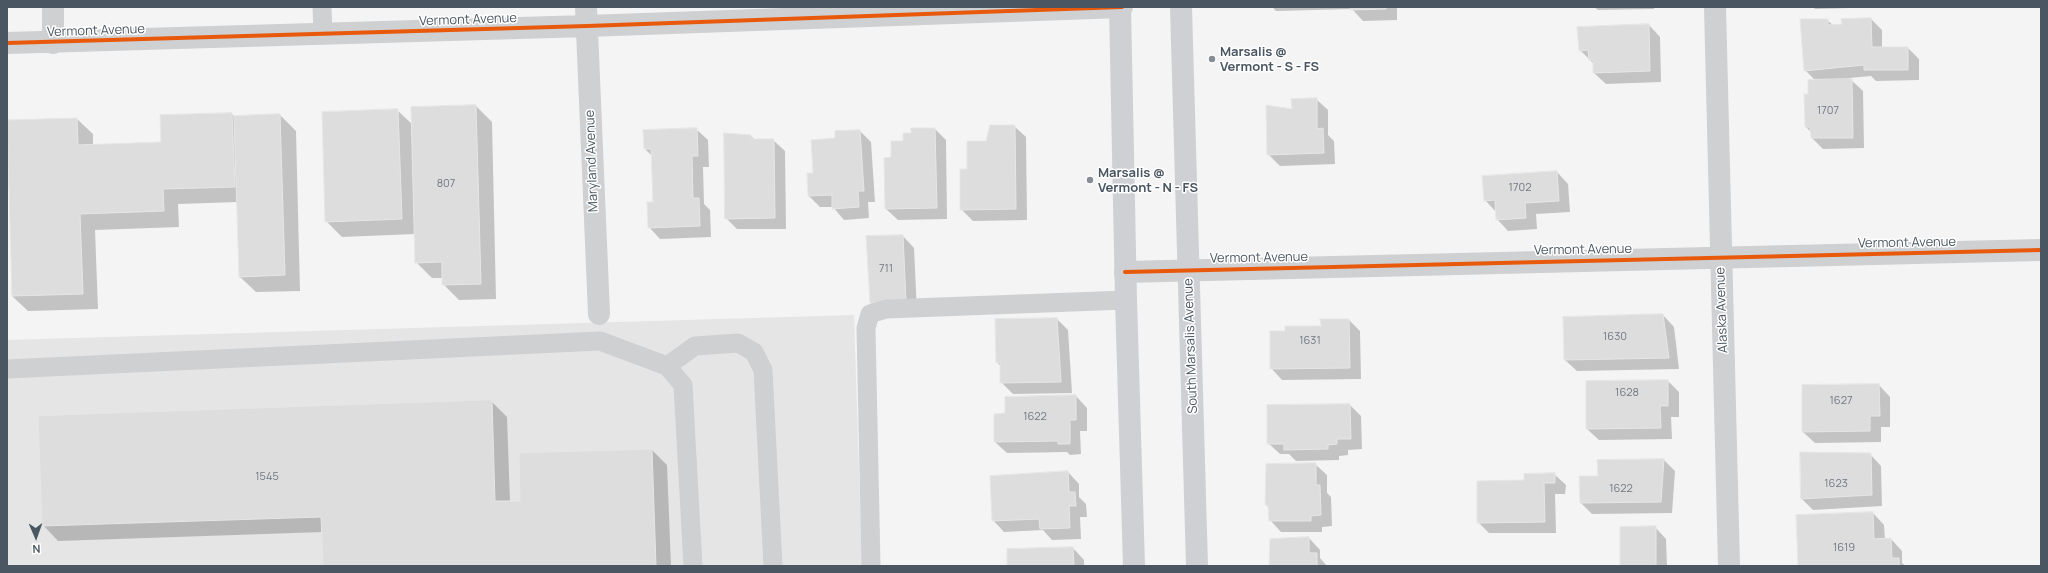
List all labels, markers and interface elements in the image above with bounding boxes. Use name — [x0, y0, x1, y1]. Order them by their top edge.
street label: Vermont Avenue — [419, 10, 517, 30]
street label: Vermont Avenue — [47, 21, 145, 41]
place label: Marsalis @ Vermont - S - FS — [1220, 44, 1319, 75]
marker: Marsalis @ Vermont - S - FS — [1207, 54, 1217, 64]
house number: 1707 — [1817, 104, 1839, 118]
street label: Maryland Avenue — [582, 110, 602, 212]
place label: Marsalis @ Vermont - N - FS — [1098, 165, 1198, 196]
marker: Marsalis @ Vermont - N - FS — [1085, 175, 1095, 185]
house number: 807 — [437, 177, 455, 191]
house number: 1702 — [1509, 181, 1531, 195]
street label: Vermont Avenue — [1858, 234, 1956, 252]
street label: Vermont Avenue — [1534, 241, 1632, 259]
street label: Vermont Avenue — [1210, 249, 1308, 267]
house number: 711 — [879, 262, 893, 276]
street label: Alaska Avenue — [1713, 267, 1731, 353]
street label: South Marsalis Avenue — [1181, 278, 1201, 414]
house number: 1630 — [1603, 330, 1627, 344]
house number: 1631 — [1299, 334, 1321, 348]
house number: 1628 — [1615, 386, 1639, 400]
house number: 1627 — [1830, 394, 1852, 408]
house number: 1622 — [1023, 410, 1047, 424]
house number: 1545 — [255, 470, 279, 484]
house number: 1623 — [1824, 477, 1848, 491]
house number: 1622 — [1609, 482, 1633, 496]
north arrow — [16, 517, 56, 557]
house number: 1619 — [1833, 541, 1855, 555]
text: N — [32, 542, 41, 557]

